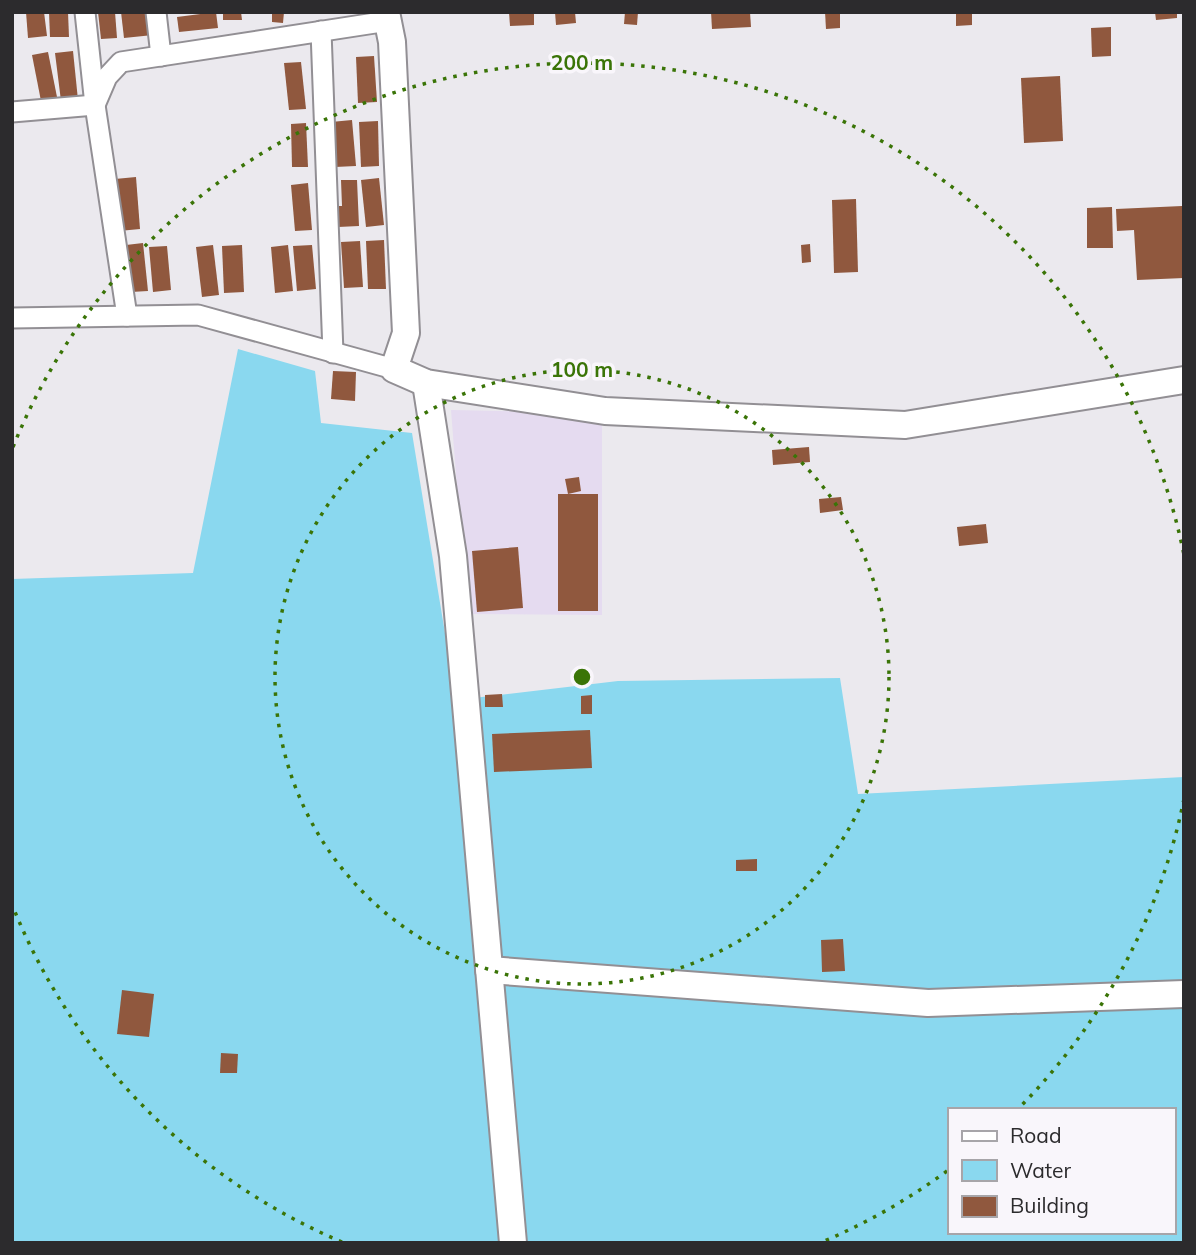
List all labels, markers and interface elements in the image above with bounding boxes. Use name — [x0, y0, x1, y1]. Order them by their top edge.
text: 200 m — [551, 49, 613, 75]
text: 100 m — [551, 356, 613, 382]
centre of rings — [570, 665, 594, 689]
legend — [948, 1108, 1175, 1234]
text: Road — [1010, 1122, 1061, 1148]
text: Water — [1010, 1157, 1071, 1183]
text: Building — [1010, 1192, 1089, 1218]

